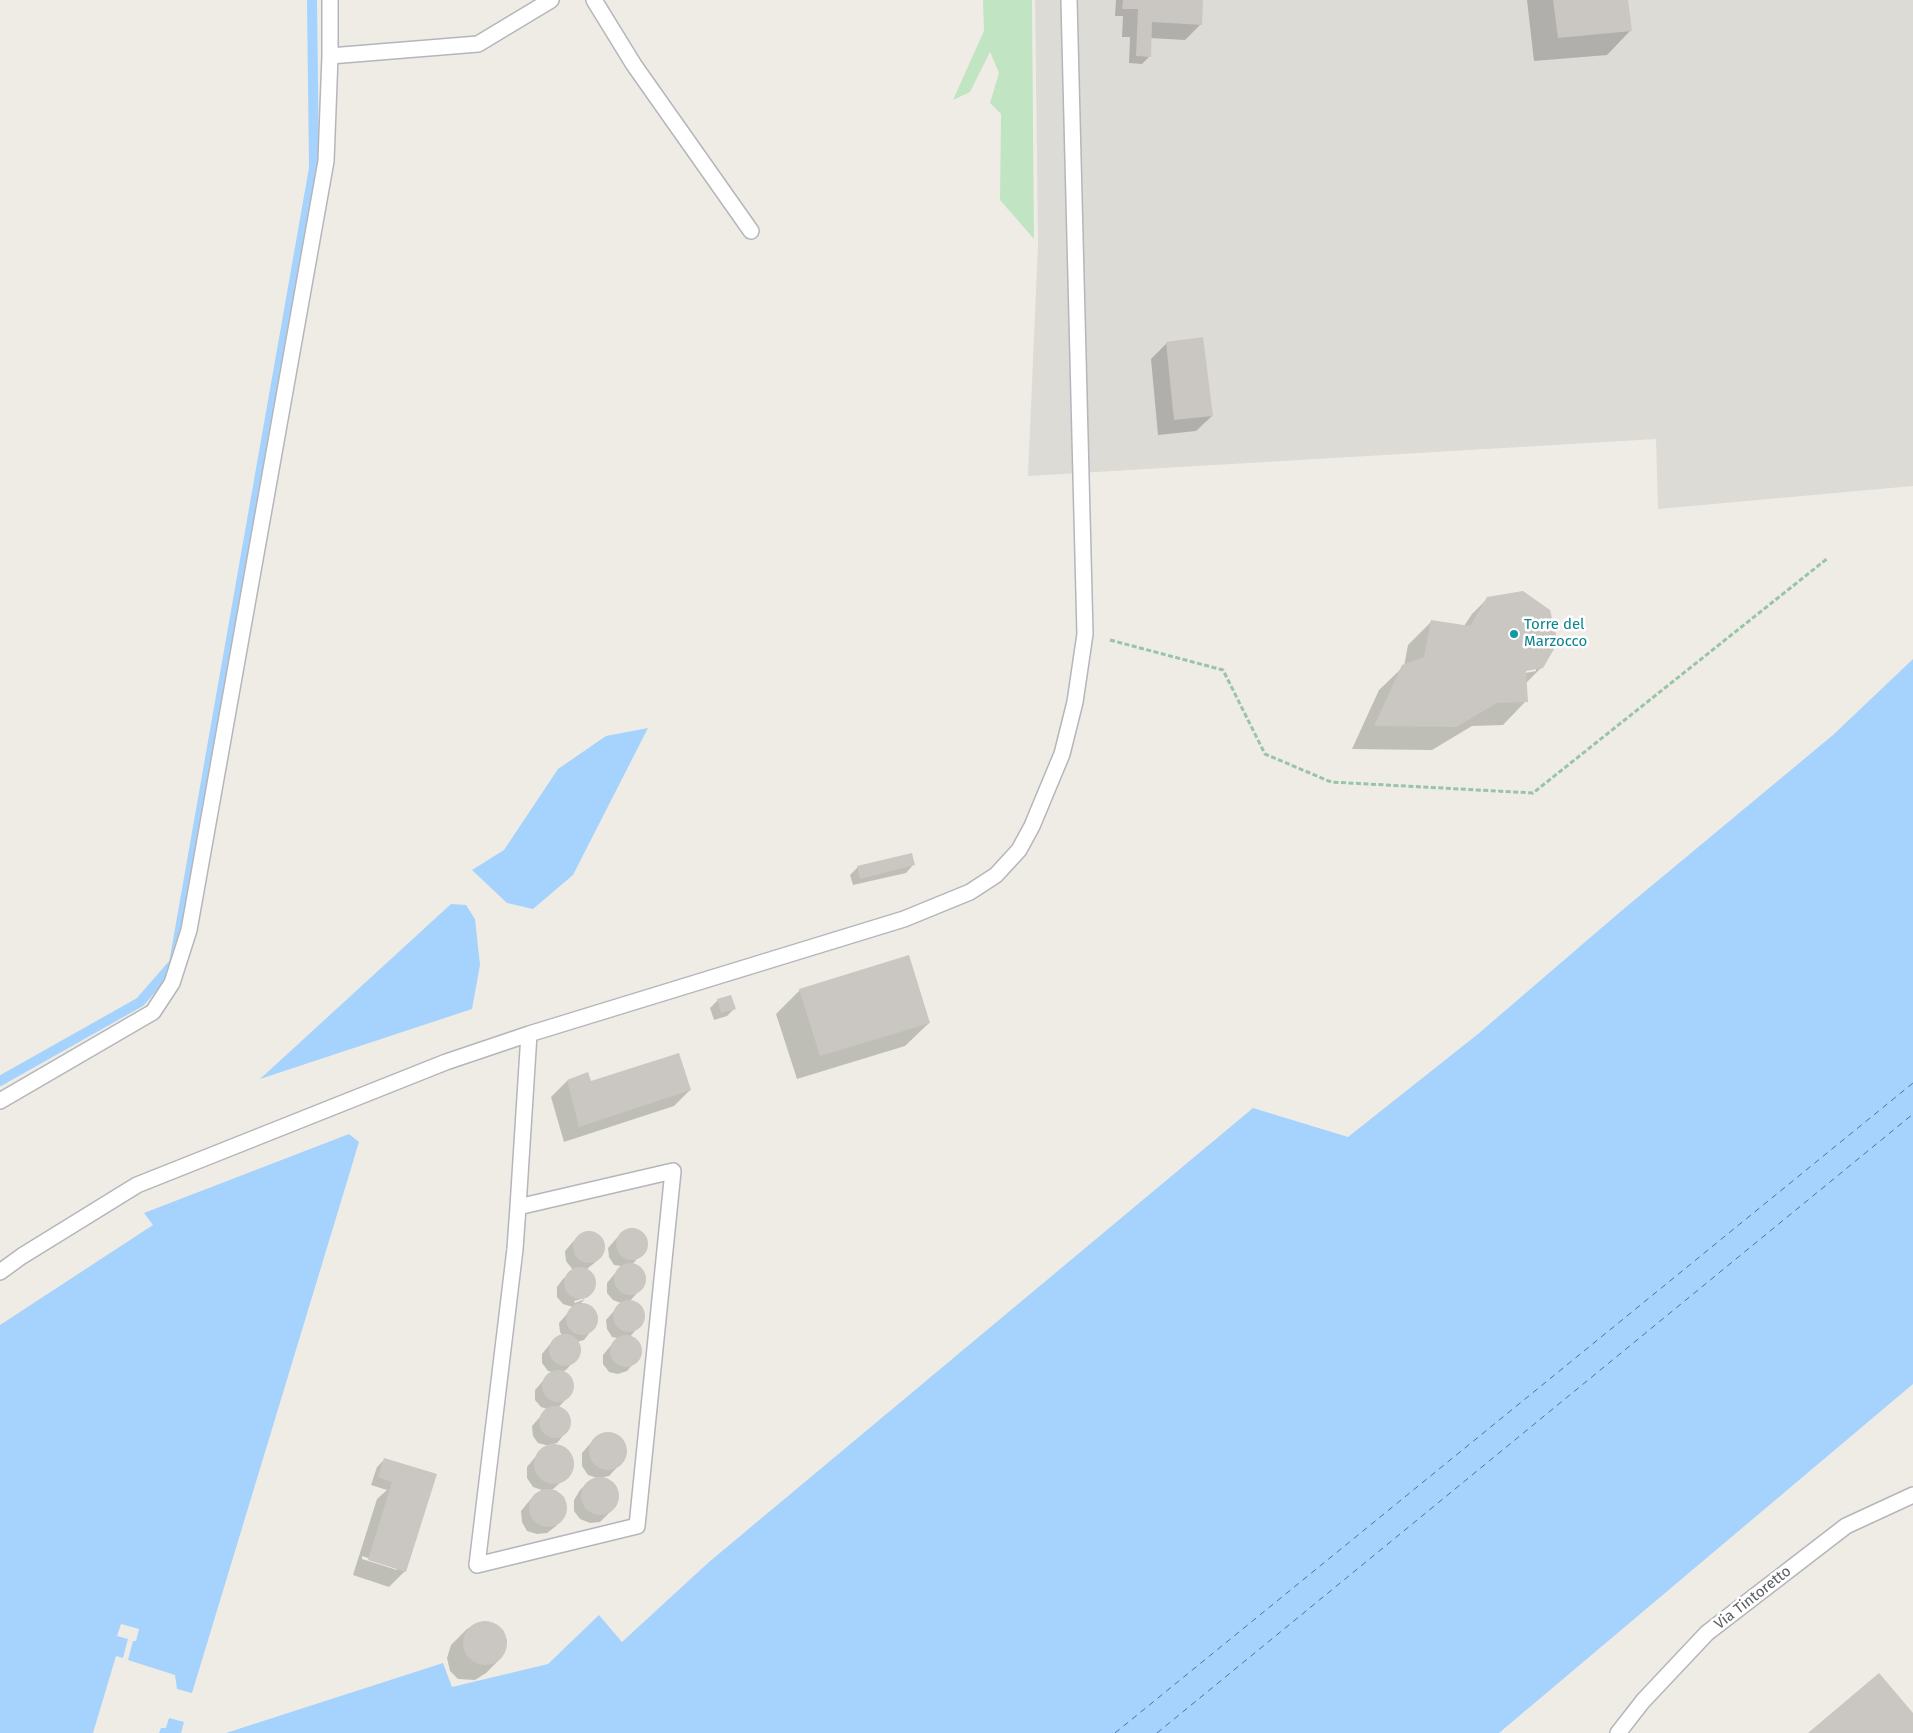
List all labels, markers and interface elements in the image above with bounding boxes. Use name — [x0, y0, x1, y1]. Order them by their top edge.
place label: Torre del Marzocco — [1524, 616, 1587, 651]
marker: Torre del Marzocco — [1508, 628, 1520, 640]
street label: Via Tintoretto — [1711, 1562, 1795, 1634]

